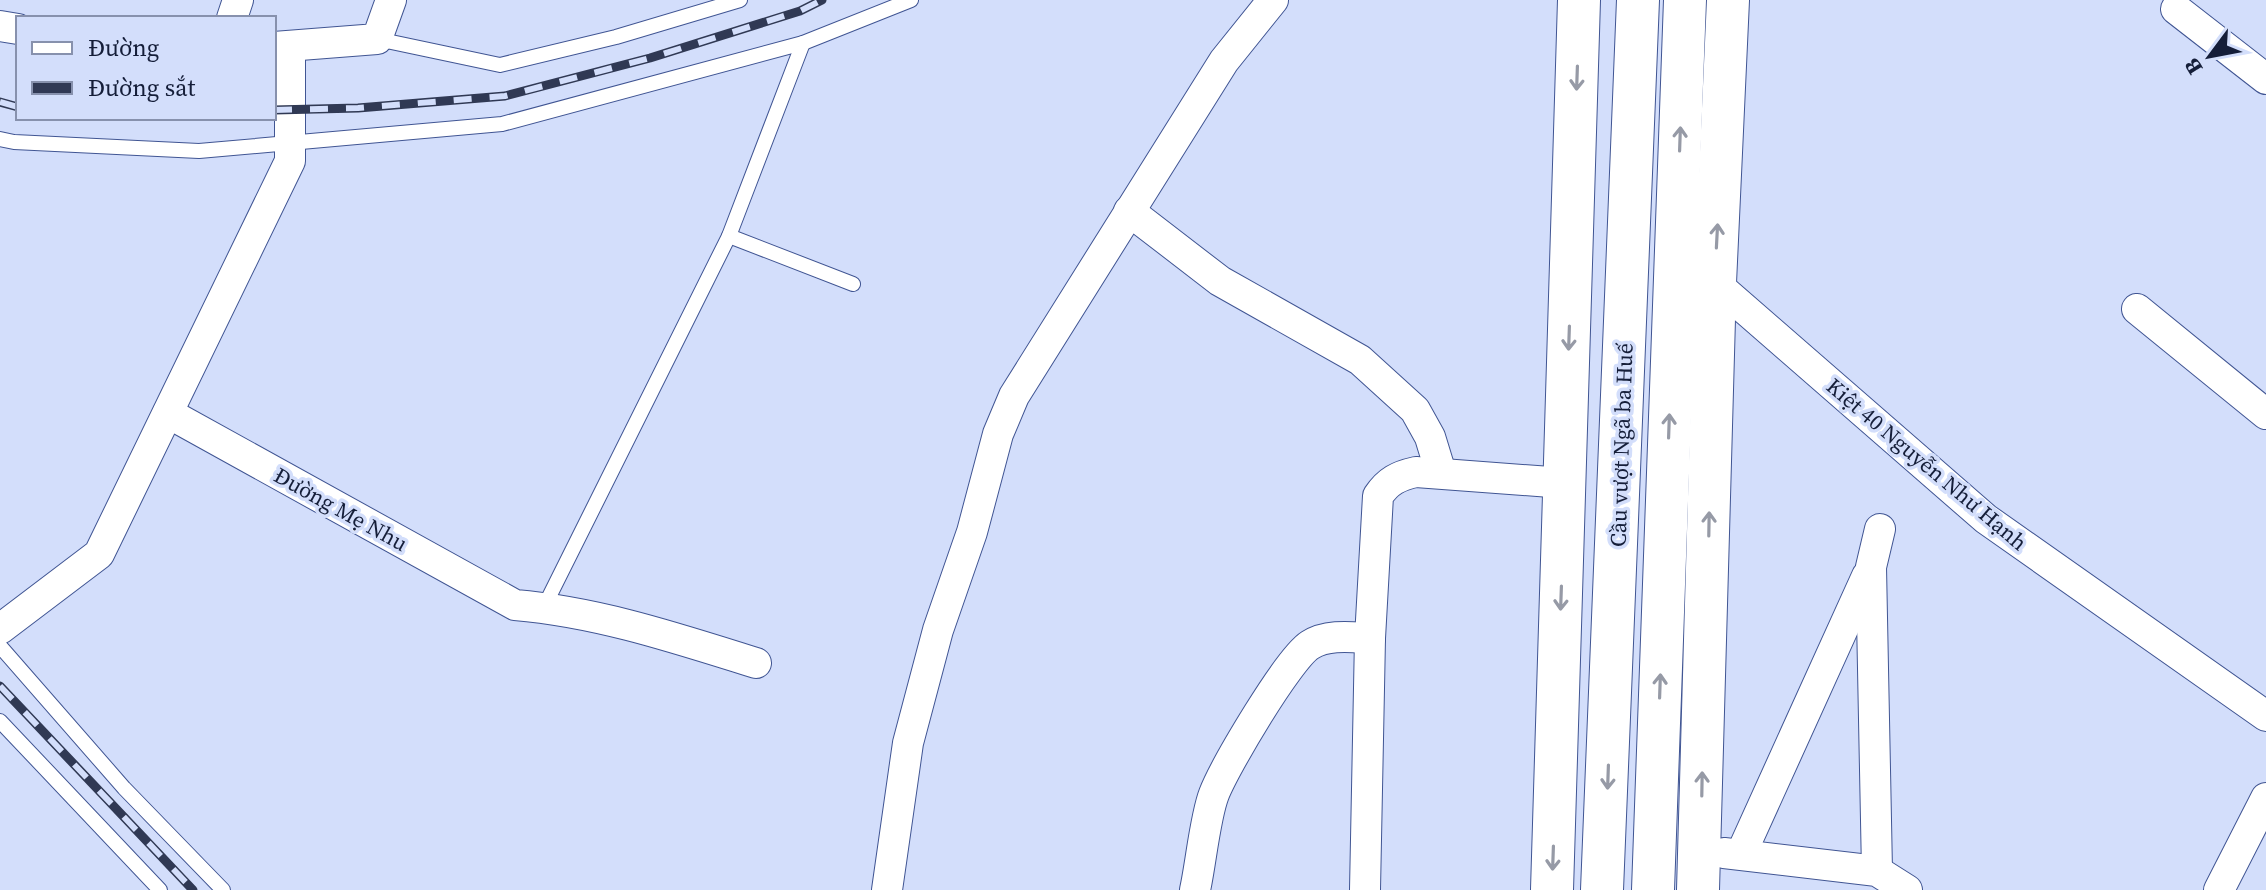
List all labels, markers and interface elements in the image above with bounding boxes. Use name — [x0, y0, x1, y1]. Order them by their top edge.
legend — [16, 16, 276, 120]
north arrow — [2170, 16, 2250, 96]
text: Đường — [88, 31, 159, 64]
text: B — [2177, 53, 2210, 81]
one-way arrow — [1569, 64, 1584, 91]
text: Đường sắt — [88, 71, 195, 104]
one-way arrow — [1673, 126, 1688, 152]
one-way arrow — [1710, 223, 1725, 250]
one-way arrow — [1561, 324, 1576, 351]
street label: Cầu vượt Ngã ba Huế — [1602, 342, 1640, 547]
street label: Kiệt 40 Nguyễn Như Hạnh — [1820, 371, 2034, 557]
one-way arrow — [1662, 413, 1677, 440]
street label: Đường Mẹ Nhu — [269, 460, 413, 558]
one-way arrow — [1701, 511, 1716, 538]
one-way arrow — [1553, 584, 1569, 611]
one-way arrow — [1652, 673, 1667, 700]
one-way arrow — [1600, 763, 1615, 790]
one-way arrow — [1695, 771, 1710, 798]
one-way arrow — [1546, 844, 1561, 871]

